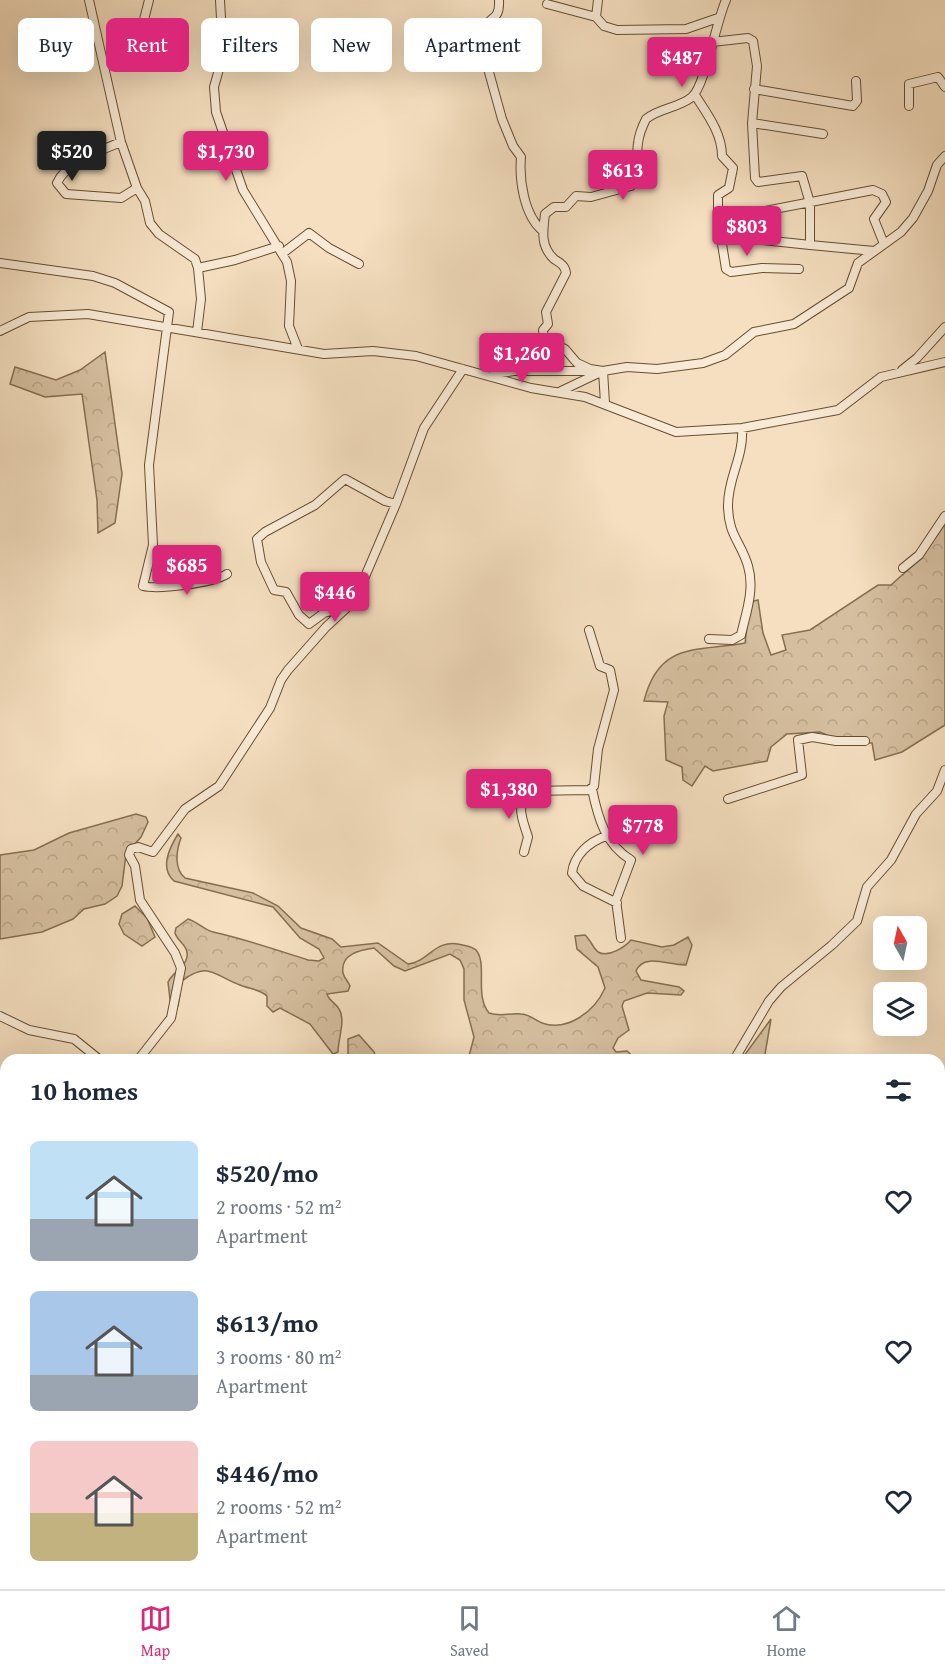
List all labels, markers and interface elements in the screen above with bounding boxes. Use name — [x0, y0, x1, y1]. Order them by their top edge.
chip: Buy — [18, 18, 94, 72]
chip: Rent — [106, 18, 189, 72]
chip: Filters — [201, 18, 299, 72]
chip: New — [311, 18, 392, 72]
chip: Apartment — [404, 18, 542, 72]
pin: $487 — [646, 37, 718, 88]
text: $487 — [661, 42, 703, 71]
pin: $520 — [36, 131, 108, 182]
pin: $1,730 — [177, 131, 275, 182]
text: $520 — [51, 136, 93, 165]
text: $1,730 — [197, 136, 255, 165]
pin: $613 — [587, 150, 659, 201]
text: $613 — [602, 155, 644, 184]
pin: $803 — [711, 206, 783, 257]
text: $803 — [726, 211, 768, 240]
pin: $1,260 — [473, 333, 571, 384]
text: $1,260 — [493, 338, 551, 367]
pin: $685 — [151, 545, 223, 596]
text: $685 — [166, 550, 208, 579]
pin: $446 — [299, 572, 371, 623]
text: $446 — [314, 577, 356, 606]
pin: $1,380 — [460, 769, 558, 820]
text: $1,380 — [480, 774, 538, 803]
pin: $778 — [607, 805, 679, 856]
text: $778 — [622, 810, 664, 839]
north arrow — [873, 916, 927, 970]
map controls — [873, 916, 927, 1036]
button: layers — [873, 982, 927, 1036]
text: 10 homes — [30, 1071, 138, 1110]
icon: filters — [882, 1074, 915, 1107]
text: $520/mo — [216, 1153, 318, 1192]
icon: home — [78, 1165, 150, 1237]
icon: heart — [882, 1185, 915, 1218]
text: 2 rooms · 52 m² — [216, 1192, 342, 1221]
text: Apartment — [216, 1221, 308, 1250]
text: $613/mo — [216, 1303, 318, 1342]
icon: home — [78, 1315, 150, 1387]
icon: heart — [882, 1335, 915, 1368]
text: 3 rooms · 80 m² — [216, 1342, 342, 1371]
text: Apartment — [216, 1371, 308, 1400]
text: $446/mo — [216, 1453, 318, 1492]
icon: home — [78, 1465, 150, 1537]
icon: heart — [882, 1485, 915, 1518]
text: 2 rooms · 52 m² — [216, 1492, 342, 1521]
text: Apartment — [216, 1521, 308, 1550]
tab: Map — [139, 1602, 172, 1662]
tab: Saved — [450, 1602, 489, 1662]
tab: Home — [767, 1602, 806, 1662]

